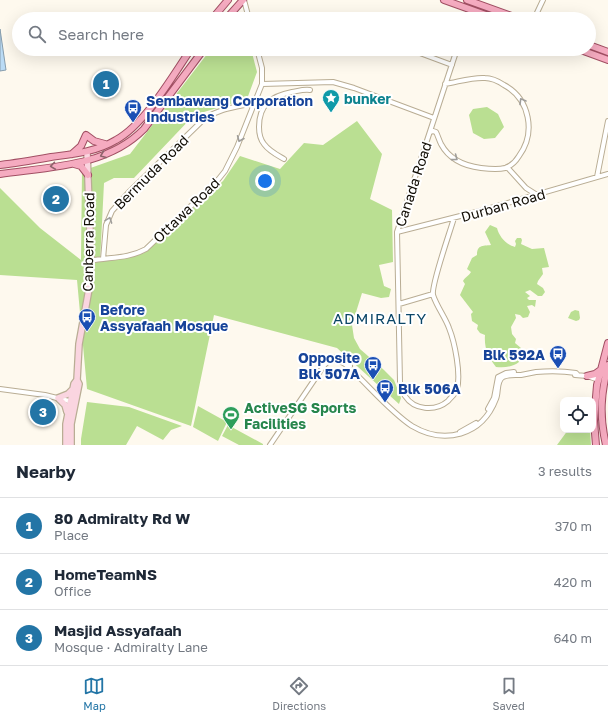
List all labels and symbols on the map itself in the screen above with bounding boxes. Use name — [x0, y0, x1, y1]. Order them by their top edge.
pin: 1 — [93, 69, 119, 99]
place icon: bunker — [321, 88, 341, 113]
place label: bunker — [344, 90, 392, 107]
place label: Sembawang Corporation Industries — [146, 92, 313, 125]
bus stop icon: Sembawang Corporation Industries — [123, 98, 143, 123]
one-way arrow — [519, 98, 526, 105]
street label: Bermuda Road — [110, 131, 192, 213]
one-way arrow — [237, 135, 245, 143]
street label: Canada Road — [391, 139, 435, 229]
one-way arrow — [100, 150, 107, 158]
one-way arrow — [450, 153, 457, 160]
one-way arrow — [50, 161, 56, 170]
your location — [255, 171, 275, 191]
street label: Ottawa Road — [149, 174, 223, 246]
pin: 2 — [43, 184, 69, 214]
street label: Durban Road — [459, 185, 547, 225]
street label: Canberra Road — [79, 192, 97, 292]
one-way arrow — [104, 217, 112, 224]
place label: Before Assyafaah Mosque — [100, 301, 228, 334]
bus stop icon: Before Assyafaah Mosque — [77, 307, 97, 332]
district label: ADMIRALTY — [333, 309, 427, 327]
bus stop icon: Blk 592A — [548, 344, 568, 369]
place label: Blk 592A — [483, 346, 545, 363]
place label: Opposite Blk 507A — [298, 349, 360, 382]
bus stop icon: Opposite Blk 507A — [363, 355, 383, 380]
bus stop icon: Blk 506A — [375, 378, 395, 403]
place label: Blk 506A — [398, 380, 461, 397]
pin: 3 — [30, 397, 56, 427]
place label: ActiveSG Sports Facilities — [244, 399, 357, 432]
sports icon: ActiveSG Sports Facilities — [221, 405, 241, 430]

